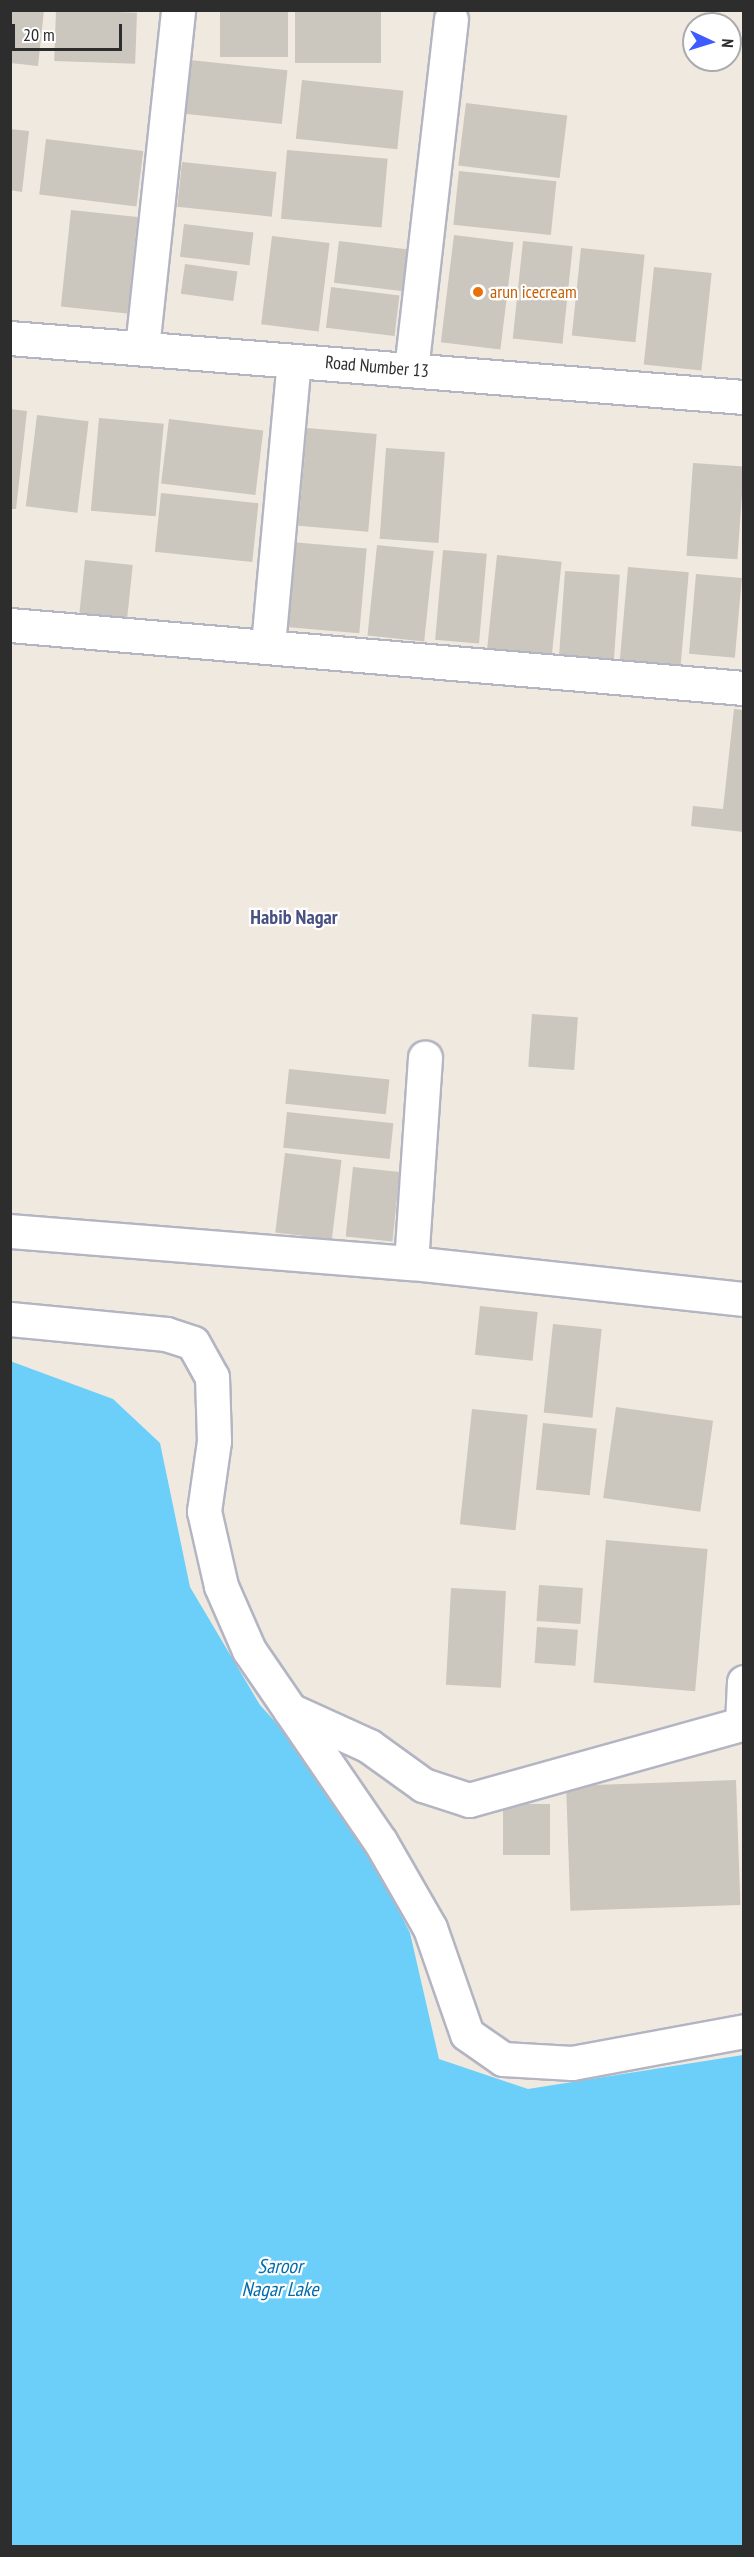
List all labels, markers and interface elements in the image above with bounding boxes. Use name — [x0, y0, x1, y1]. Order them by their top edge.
scale bar — [15, 12, 124, 50]
north arrow — [682, 12, 742, 72]
text: 20 m — [23, 23, 55, 46]
text: N — [718, 38, 738, 48]
place label: arun icecream — [490, 281, 577, 303]
marker: arun icecream — [471, 285, 485, 299]
street label: Road Number 13 — [324, 352, 430, 382]
district label: Habib Nagar — [250, 905, 338, 929]
water label: Saroor Nagar Lake — [242, 2254, 318, 2301]

